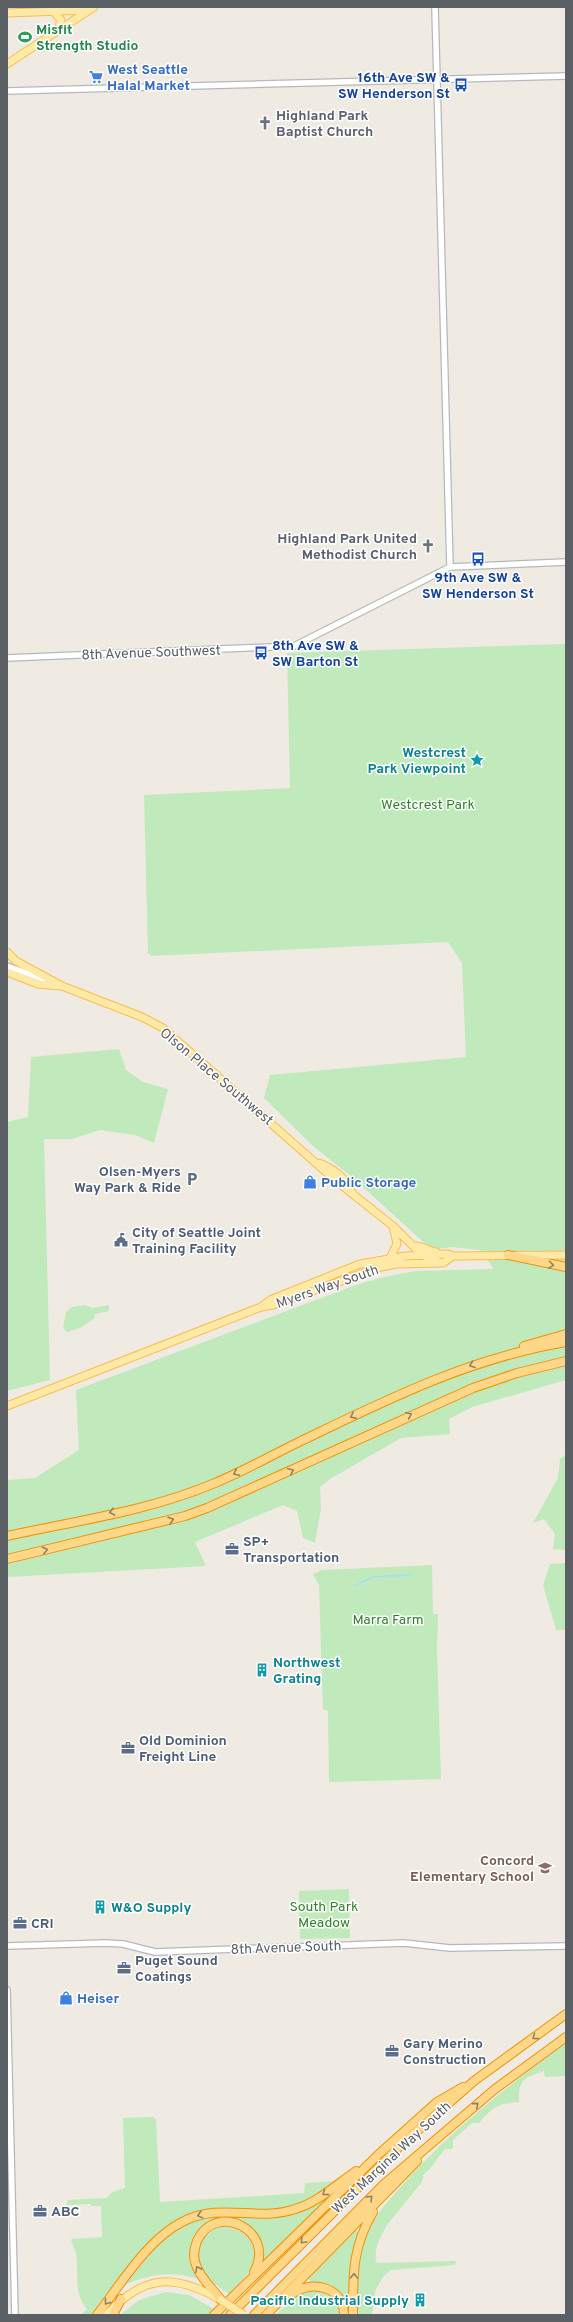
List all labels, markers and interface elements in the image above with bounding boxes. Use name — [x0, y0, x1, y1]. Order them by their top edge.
place label: Misfit Strength Studio — [36, 22, 138, 55]
sports icon: Misfit Strength Studio — [17, 29, 33, 45]
place label: West Seattle Halal Market — [107, 62, 190, 95]
supermarket icon: West Seattle Halal Market — [88, 69, 104, 85]
place label: 16th Ave SW & SW Henderson St — [338, 70, 450, 103]
bus stop icon: 16th Ave SW & SW Henderson St — [453, 77, 469, 93]
place label: Highland Park Baptist Church — [276, 108, 373, 141]
church icon: Highland Park Baptist Church — [257, 115, 273, 131]
place label: Highland Park United Methodist Church — [277, 531, 417, 564]
church icon: Highland Park United Methodist Church — [420, 538, 436, 554]
bus stop icon: 9th Ave SW & SW Henderson St — [470, 551, 486, 567]
place label: 9th Ave SW & SW Henderson St — [422, 570, 534, 603]
place label: 8th Ave SW & SW Barton St — [272, 638, 359, 671]
street label: 8th Avenue Southwest — [81, 643, 221, 664]
bus stop icon: 8th Ave SW & SW Barton St — [253, 645, 269, 661]
place label: Westcrest Park Viewpoint — [368, 745, 466, 778]
place icon: Westcrest Park Viewpoint — [469, 752, 485, 768]
park label: Westcrest Park — [381, 797, 475, 814]
street label: Olson Place Southwest — [156, 1025, 276, 1130]
place label: Olsen-Myers Way Park & Ride — [74, 1164, 181, 1197]
parking icon: Olsen-Myers Way Park & Ride — [184, 1171, 200, 1187]
shop icon: Public Storage — [302, 1174, 318, 1190]
place label: Public Storage — [321, 1175, 417, 1192]
place label: City of Seattle Joint Training Facility — [132, 1225, 261, 1258]
public building icon: City of Seattle Joint Training Facility — [113, 1232, 129, 1248]
one-way arrow — [548, 1260, 554, 1269]
street label: Myers Way South — [274, 1262, 381, 1313]
one-way arrow — [469, 1360, 476, 1369]
one-way arrow — [349, 1411, 357, 1419]
one-way arrow — [406, 1412, 413, 1420]
one-way arrow — [288, 1467, 295, 1475]
one-way arrow — [233, 1468, 240, 1476]
one-way arrow — [109, 1508, 116, 1516]
one-way arrow — [168, 1516, 175, 1525]
place label: SP+ Transportation — [243, 1534, 339, 1567]
office icon: SP+ Transportation — [224, 1541, 240, 1557]
one-way arrow — [42, 1547, 48, 1555]
park label: Marra Farm — [352, 1612, 424, 1629]
place label: Northwest Grating — [273, 1655, 340, 1688]
building icon: Northwest Grating — [254, 1662, 270, 1678]
place label: Old Dominion Freight Line — [139, 1733, 227, 1766]
office icon: Old Dominion Freight Line — [120, 1740, 136, 1756]
place label: Concord Elementary School — [410, 1853, 534, 1886]
school or university icon: Concord Elementary School — [537, 1860, 553, 1876]
building icon: W&O Supply — [92, 1899, 108, 1915]
park label: South Park Meadow — [290, 1899, 358, 1932]
place label: W&O Supply — [111, 1900, 191, 1917]
office icon: CRI — [12, 1915, 28, 1931]
place label: CRI — [31, 1916, 54, 1933]
street label: 8th Avenue South — [230, 1938, 342, 1959]
place label: Puget Sound Coatings — [135, 1953, 218, 1986]
office icon: Puget Sound Coatings — [116, 1960, 132, 1976]
shop icon: Heiser — [58, 1990, 74, 2006]
place label: Heiser — [77, 1991, 119, 2008]
one-way arrow — [532, 2032, 539, 2039]
place label: Gary Merino Construction — [403, 2036, 486, 2069]
office icon: Gary Merino Construction — [384, 2043, 400, 2059]
street label: West Marginal Way South — [329, 2098, 455, 2218]
one-way arrow — [471, 2102, 479, 2109]
one-way arrow — [323, 2188, 330, 2195]
one-way arrow — [365, 2195, 373, 2203]
office icon: ABC — [32, 2203, 48, 2219]
place label: ABC — [51, 2204, 79, 2221]
one-way arrow — [197, 2210, 204, 2219]
one-way arrow — [300, 2236, 308, 2244]
one-way arrow — [195, 2265, 203, 2273]
one-way arrow — [349, 2273, 358, 2279]
building icon: Pacific Industrial Supply — [412, 2292, 428, 2308]
place label: Pacific Industrial Supply — [250, 2293, 409, 2310]
one-way arrow — [105, 2297, 112, 2304]

